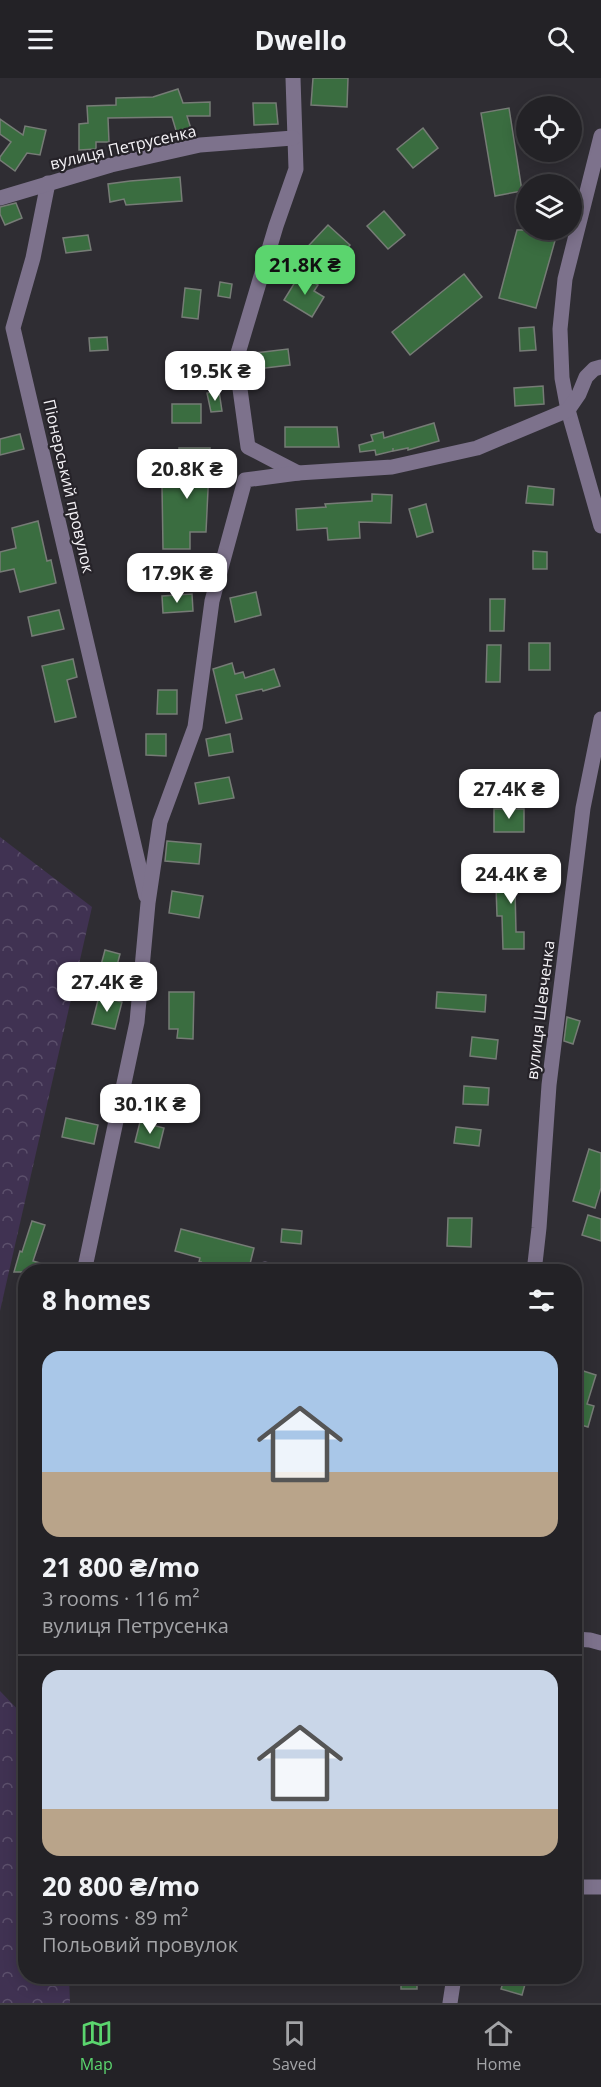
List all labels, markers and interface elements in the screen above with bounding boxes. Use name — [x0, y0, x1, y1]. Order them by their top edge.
text: Dwello — [254, 21, 347, 58]
icon: menu — [24, 23, 57, 56]
icon: search — [544, 23, 577, 56]
map controls — [516, 96, 582, 240]
button: locate — [516, 96, 582, 162]
street label: вулиця Петрусенка — [48, 119, 198, 175]
button: layers — [516, 174, 582, 240]
pin: 21.8K ₴ — [250, 245, 360, 296]
text: 21.8K ₴ — [269, 251, 341, 278]
pin: 19.5K ₴ — [160, 351, 270, 402]
text: 19.5K ₴ — [179, 357, 251, 384]
street label: Піонерський провулок — [38, 397, 100, 576]
pin: 20.8K ₴ — [132, 449, 242, 500]
text: 20.8K ₴ — [151, 455, 223, 482]
pin: 17.9K ₴ — [122, 553, 232, 604]
text: 17.9K ₴ — [141, 559, 213, 586]
pin: 27.4K ₴ — [454, 769, 564, 820]
text: 27.4K ₴ — [473, 775, 545, 802]
pin: 24.4K ₴ — [456, 854, 566, 905]
text: 24.4K ₴ — [475, 860, 547, 887]
street label: вулиця Шевченка — [521, 939, 559, 1081]
pin: 27.4K ₴ — [52, 962, 162, 1013]
text: 27.4K ₴ — [71, 968, 143, 995]
pin: 30.1K ₴ — [95, 1084, 205, 1135]
text: 30.1K ₴ — [114, 1090, 186, 1117]
text: 8 homes — [42, 1282, 151, 1318]
icon: filters — [525, 1284, 558, 1317]
icon: home — [246, 1390, 354, 1498]
text: 21 800 ₴/mo — [42, 1549, 200, 1585]
text: 3 rooms · 116 m² — [42, 1585, 200, 1612]
text: вулиця Петрусенка — [42, 1612, 229, 1639]
icon: home — [246, 1709, 354, 1817]
text: 20 800 ₴/mo — [42, 1868, 200, 1904]
text: 3 rooms · 89 m² — [42, 1904, 188, 1931]
text: Польовий провулок — [42, 1931, 238, 1958]
tab: Map — [80, 2017, 113, 2075]
tab: Saved — [272, 2017, 317, 2075]
tab: Home — [476, 2017, 521, 2075]

